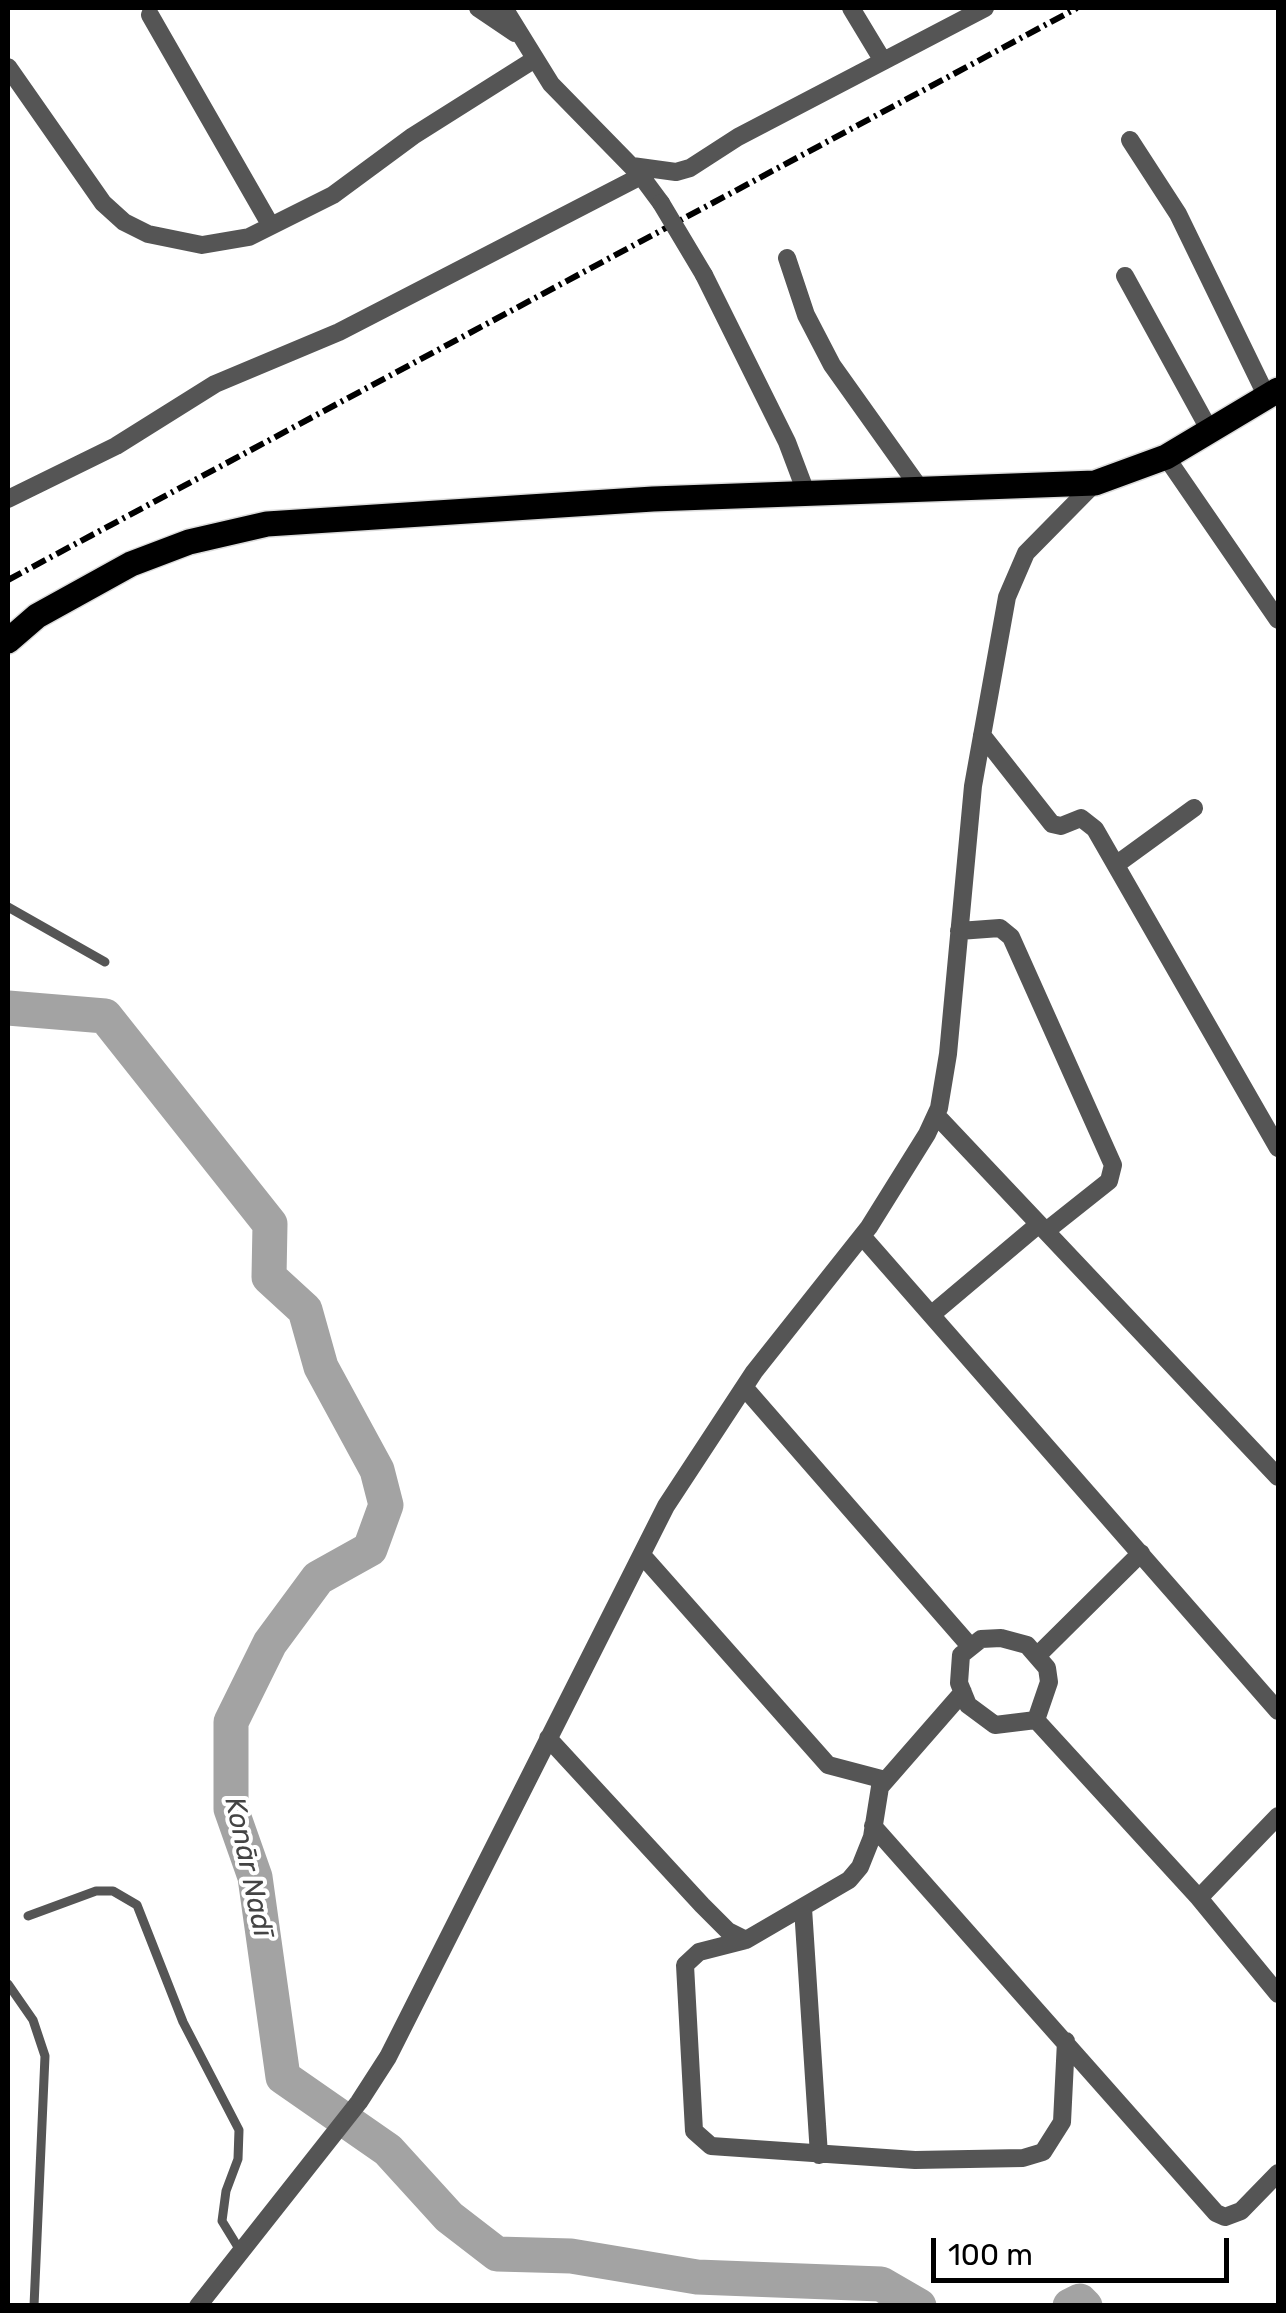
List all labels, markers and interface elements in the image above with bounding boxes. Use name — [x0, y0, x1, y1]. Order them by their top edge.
water label: Konār Nadī — [217, 1794, 279, 1940]
scale bar — [936, 2218, 1234, 2280]
text: 100 m — [948, 2237, 1033, 2273]

